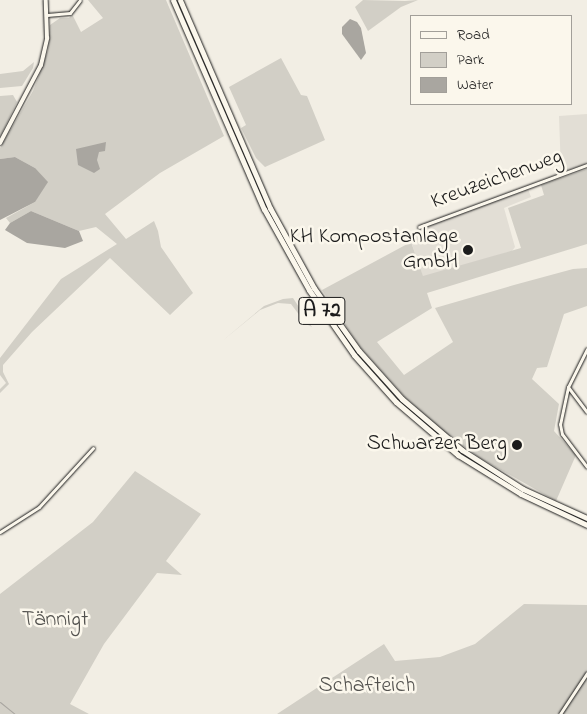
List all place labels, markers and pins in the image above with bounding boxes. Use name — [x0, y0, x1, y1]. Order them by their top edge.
place label: KH Kompostanlage GmbH — [290, 224, 458, 276]
marker: KH Kompostanlage GmbH — [462, 244, 474, 256]
place label: Schwarzer Berg — [367, 432, 507, 458]
marker: Schwarzer Berg — [511, 439, 523, 451]

